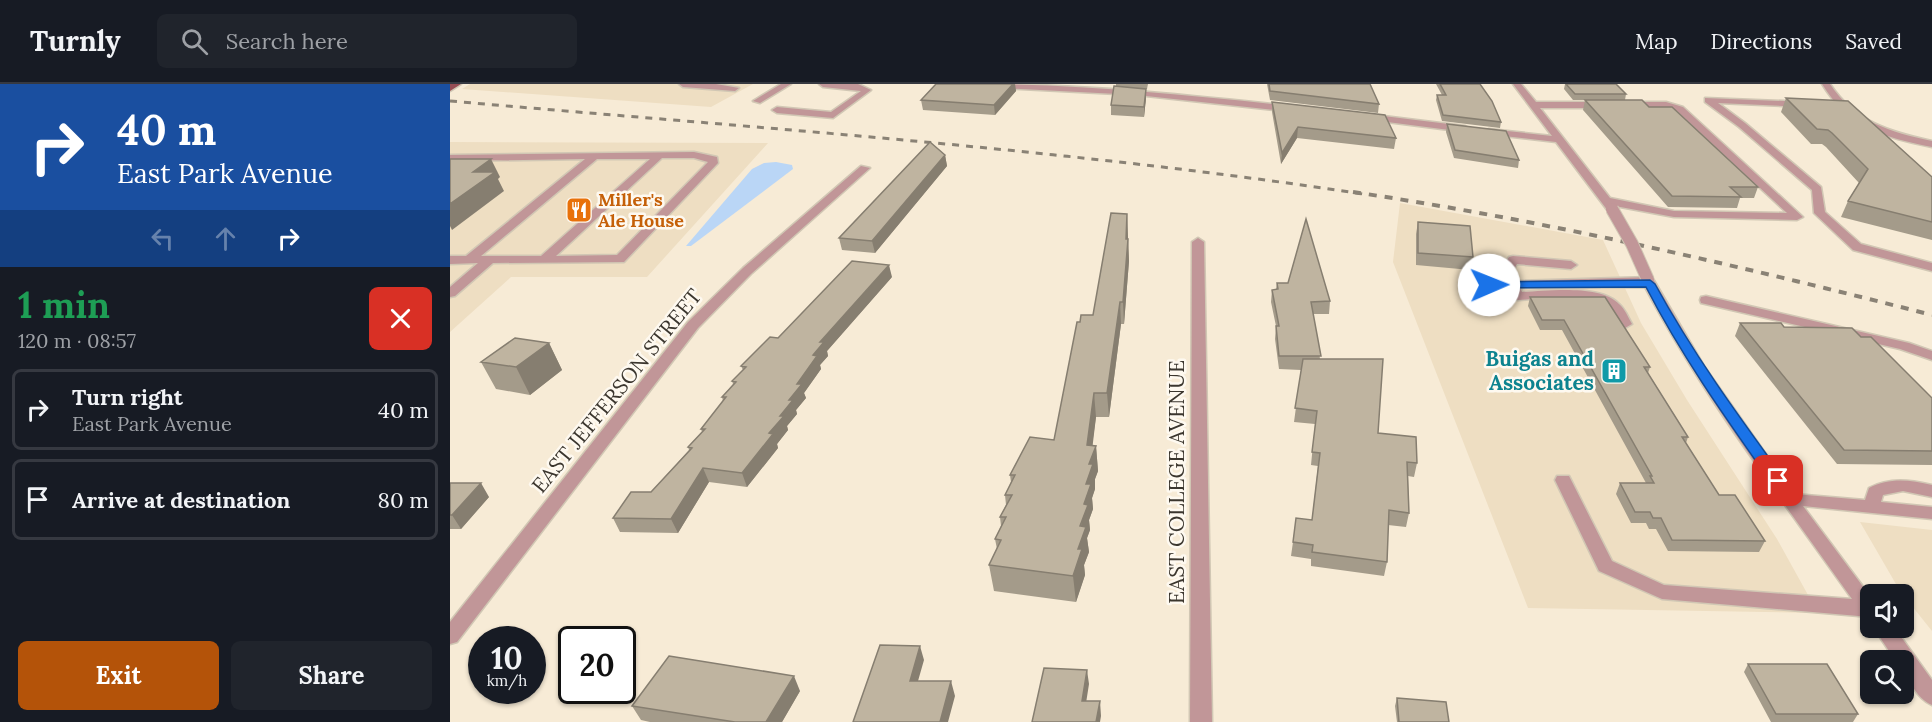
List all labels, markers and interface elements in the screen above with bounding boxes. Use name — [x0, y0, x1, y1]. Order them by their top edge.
search box — [157, 14, 577, 68]
text: Turnly — [30, 23, 121, 59]
icon: search — [178, 25, 211, 58]
text: Search here — [226, 27, 348, 55]
text: Map — [1635, 28, 1678, 55]
text: Directions — [1711, 28, 1812, 55]
text: Saved — [1845, 28, 1902, 55]
text: 40 m — [117, 103, 216, 157]
icon: right — [18, 108, 96, 186]
text: East Park Avenue — [117, 156, 333, 190]
place label: Miller's Ale House — [598, 188, 684, 232]
restaurant icon: Miller's Ale House — [564, 195, 594, 225]
icon: left — [146, 222, 179, 255]
icon: ahead — [209, 222, 242, 255]
icon: right — [272, 222, 305, 255]
position arrow — [1457, 253, 1521, 317]
text: 1 min — [18, 282, 110, 328]
street label: EAST JEFFERSON STREET — [526, 283, 707, 498]
button: close — [369, 287, 432, 350]
text: 120 m · 08:57 — [18, 328, 136, 353]
place label: Buigas and Associates — [1485, 345, 1594, 396]
building icon: Buigas and Associates — [1599, 356, 1629, 386]
street label: EAST COLLEGE AVENUE — [1163, 360, 1190, 604]
text: Turn right — [72, 383, 183, 411]
icon: right — [21, 393, 54, 426]
text: 40 m — [378, 396, 429, 424]
text: East Park Avenue — [72, 411, 232, 436]
pin — [1752, 455, 1803, 506]
icon: arrive — [1761, 464, 1794, 497]
icon: arrive — [21, 483, 54, 516]
text: Arrive at destination — [72, 486, 290, 514]
text: 80 m — [378, 486, 429, 514]
map controls — [1860, 584, 1914, 704]
button: sound — [1860, 584, 1914, 638]
speed limit sign: 20 — [558, 626, 636, 704]
text: 10 — [491, 639, 523, 677]
button: Exit — [18, 641, 219, 710]
button: Share — [231, 641, 432, 710]
button: search — [1860, 650, 1914, 704]
text: km/h — [487, 671, 527, 690]

